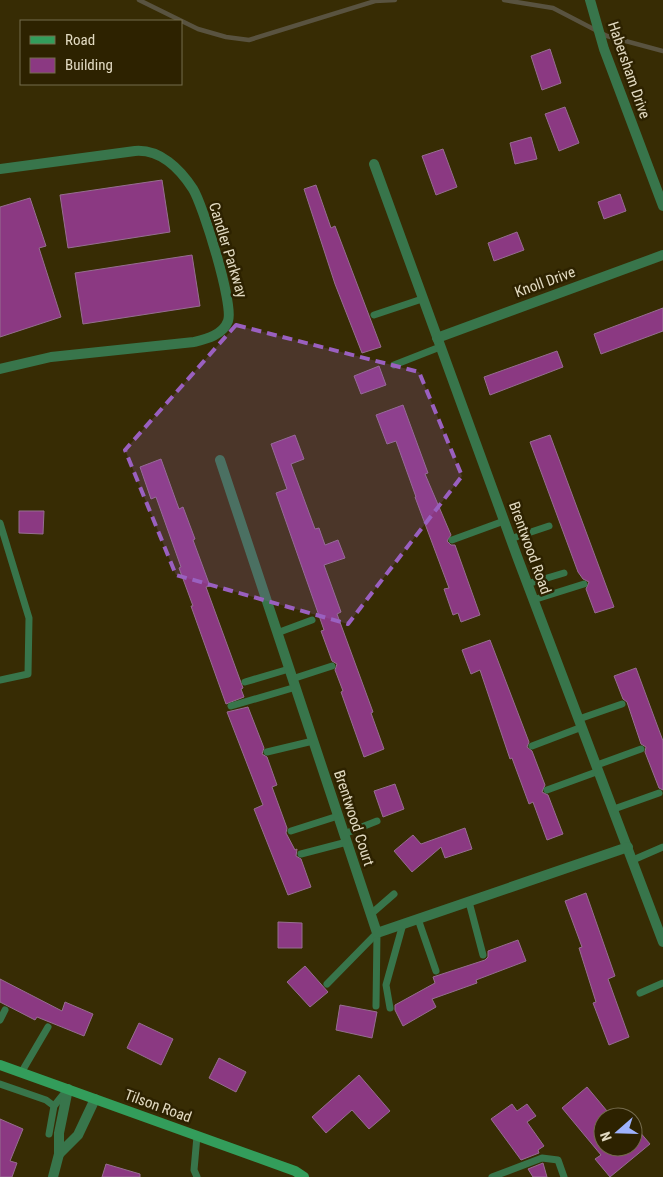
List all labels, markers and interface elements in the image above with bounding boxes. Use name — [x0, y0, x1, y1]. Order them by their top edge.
street label: Habersham Drive — [604, 19, 654, 121]
legend — [20, 20, 182, 85]
text: Road — [65, 31, 95, 49]
text: Building — [65, 56, 113, 74]
street label: Candler Parkway — [205, 200, 251, 300]
street label: Knoll Drive — [512, 263, 578, 301]
street label: Brentwood Road — [505, 499, 555, 597]
street label: Brentwood Court — [330, 768, 378, 868]
street label: Tilson Road — [122, 1086, 194, 1126]
north arrow — [593, 1107, 643, 1157]
text: N — [597, 1130, 615, 1143]

